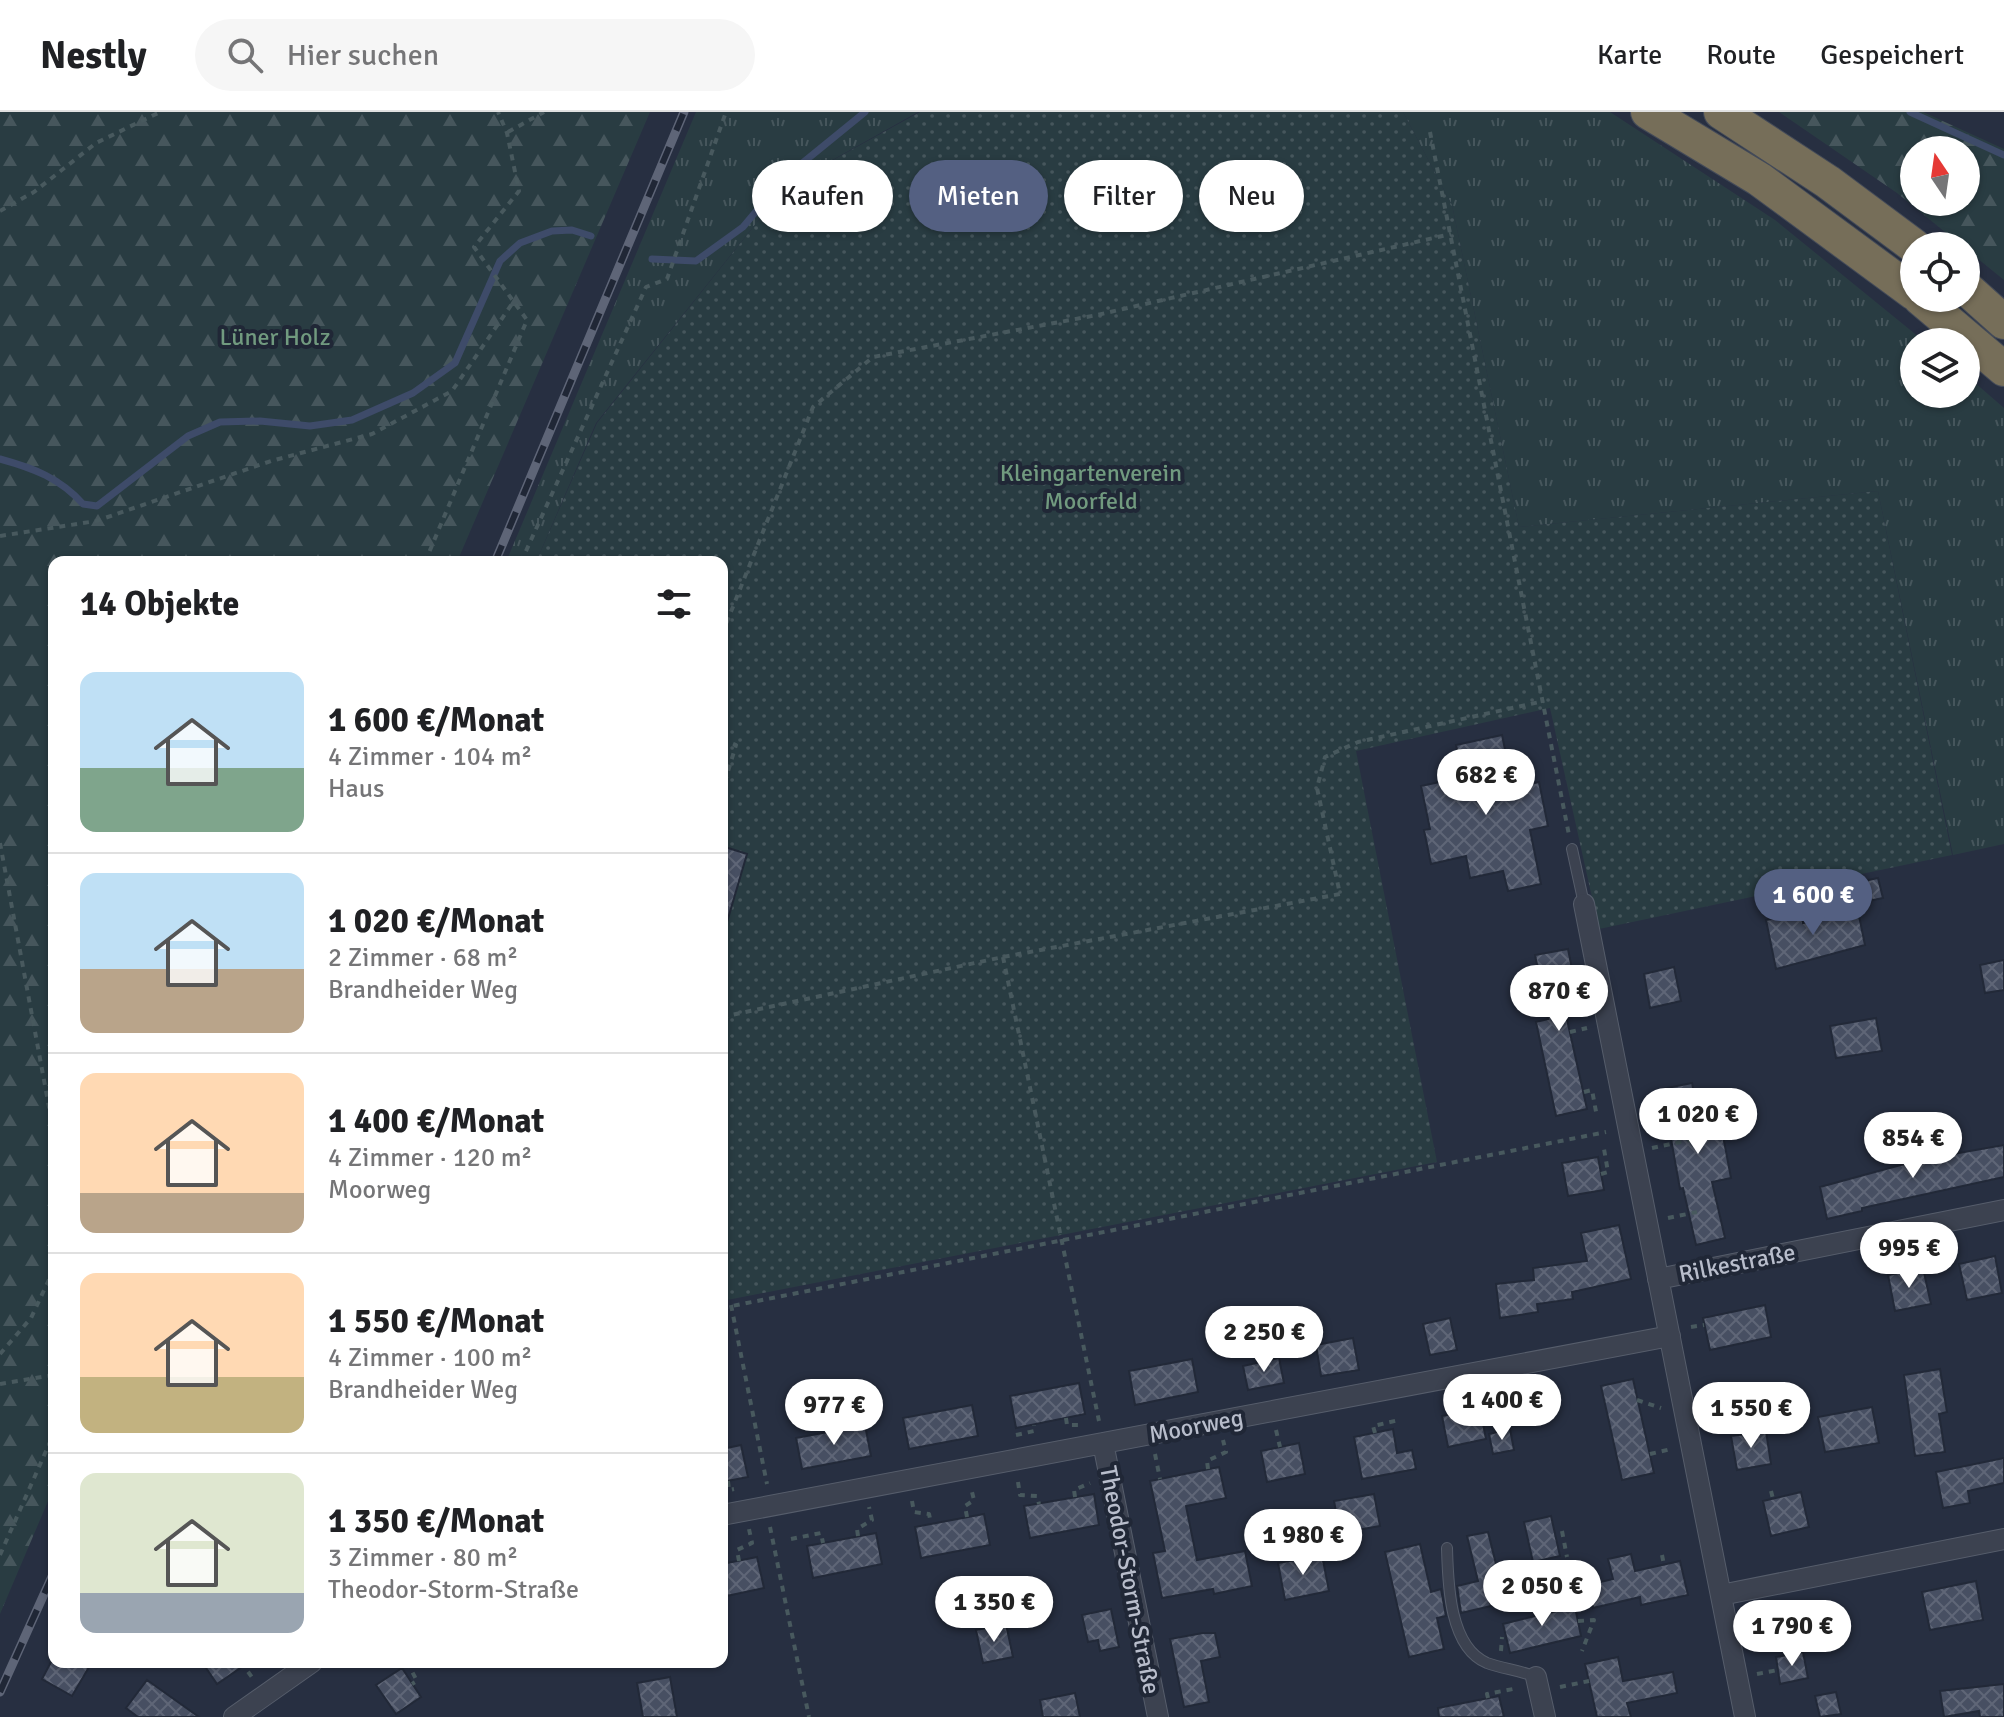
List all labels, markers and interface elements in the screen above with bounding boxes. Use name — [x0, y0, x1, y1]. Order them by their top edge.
search box — [195, 19, 755, 91]
text: Nestly — [40, 32, 147, 79]
icon: search — [223, 33, 267, 77]
text: Hier suchen — [287, 37, 439, 74]
text: Karte — [1597, 38, 1662, 72]
text: Route — [1706, 38, 1776, 72]
text: Gespeichert — [1820, 38, 1964, 72]
north arrow — [1900, 136, 1980, 216]
map controls — [1900, 136, 1980, 408]
chip: Kaufen — [752, 160, 893, 232]
chip: Mieten — [909, 160, 1048, 232]
chip: Filter — [1064, 160, 1183, 232]
chip: Neu — [1199, 160, 1304, 232]
button: locate — [1900, 232, 1980, 312]
park label: Lüner Holz — [219, 322, 331, 352]
button: layers — [1900, 328, 1980, 408]
park label: Kleingartenverein Moorfeld — [1000, 458, 1182, 516]
icon: filters — [652, 582, 696, 626]
text: 14 Objekte — [80, 583, 239, 625]
text: 1 600 €/Monat — [328, 699, 544, 741]
icon: home — [144, 704, 240, 800]
text: 4 Zimmer · 104 m² — [328, 741, 532, 773]
pin: 682 € — [1430, 749, 1542, 817]
text: 682 € — [1455, 759, 1517, 791]
text: Haus — [328, 773, 384, 805]
pin: 1 600 € — [1739, 869, 1887, 937]
text: 1 600 € — [1772, 879, 1854, 911]
text: 1 020 €/Monat — [328, 900, 544, 942]
icon: home — [144, 905, 240, 1001]
text: 2 Zimmer · 68 m² — [328, 942, 518, 974]
pin: 870 € — [1503, 965, 1615, 1033]
text: Brandheider Weg — [328, 974, 518, 1006]
text: 870 € — [1528, 975, 1590, 1007]
pin: 1 020 € — [1624, 1088, 1772, 1156]
text: 1 020 € — [1657, 1098, 1739, 1130]
text: 1 400 €/Monat — [328, 1100, 544, 1142]
icon: home — [144, 1105, 240, 1201]
pin: 854 € — [1857, 1112, 1969, 1180]
text: 854 € — [1882, 1122, 1944, 1154]
text: 4 Zimmer · 120 m² — [328, 1142, 532, 1174]
text: Moorweg — [328, 1174, 431, 1206]
pin: 995 € — [1853, 1222, 1965, 1290]
text: 995 € — [1878, 1232, 1940, 1264]
street label: Rilkestraße — [1676, 1237, 1798, 1289]
text: 1 550 €/Monat — [328, 1300, 544, 1342]
icon: home — [144, 1305, 240, 1401]
pin: 2 250 € — [1190, 1306, 1338, 1374]
text: 2 250 € — [1223, 1316, 1305, 1348]
text: 4 Zimmer · 100 m² — [328, 1342, 532, 1374]
text: Brandheider Weg — [328, 1374, 518, 1406]
pin: 1 400 € — [1428, 1374, 1576, 1442]
pin: 977 € — [778, 1379, 890, 1447]
pin: 1 550 € — [1677, 1382, 1825, 1450]
text: 1 400 € — [1461, 1384, 1543, 1416]
text: 977 € — [803, 1389, 865, 1421]
text: 1 550 € — [1710, 1392, 1792, 1424]
street label: Moorweg — [1146, 1402, 1246, 1450]
street label: Theodor-Storm-Straße — [1093, 1463, 1167, 1697]
text: 1 350 €/Monat — [328, 1500, 544, 1542]
icon: home — [144, 1505, 240, 1601]
pin: 1 980 € — [1229, 1509, 1377, 1577]
text: 1 980 € — [1262, 1519, 1344, 1551]
text: 3 Zimmer · 80 m² — [328, 1542, 518, 1574]
pin: 2 050 € — [1468, 1560, 1616, 1628]
text: 2 050 € — [1501, 1570, 1583, 1602]
text: Theodor-Storm-Straße — [328, 1574, 579, 1606]
pin: 1 350 € — [920, 1576, 1068, 1644]
text: 1 350 € — [953, 1586, 1035, 1618]
pin: 1 790 € — [1718, 1600, 1866, 1668]
text: 1 790 € — [1751, 1610, 1833, 1642]

